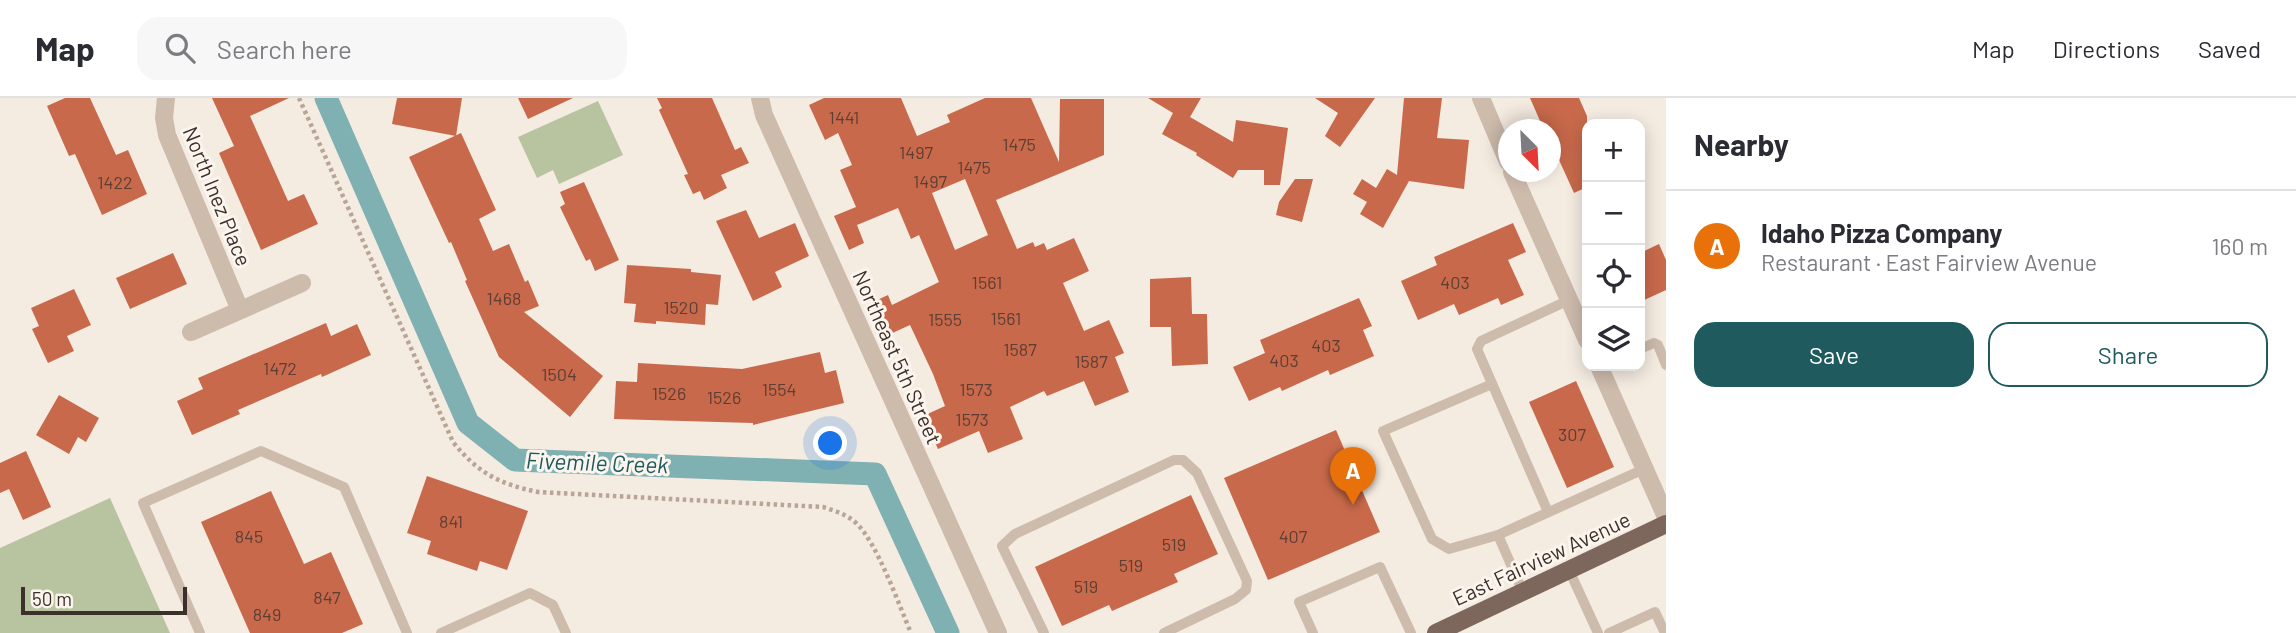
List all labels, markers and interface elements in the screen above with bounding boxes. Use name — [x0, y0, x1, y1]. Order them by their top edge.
search box — [137, 17, 627, 80]
text: Map — [35, 28, 95, 68]
icon: search — [161, 29, 199, 67]
text: Search here — [217, 33, 352, 64]
text: Map — [1972, 34, 2015, 63]
text: Directions — [2053, 34, 2160, 63]
text: Saved — [2198, 34, 2261, 63]
house number: 1441 — [829, 106, 859, 128]
north arrow — [1498, 119, 1561, 182]
map controls — [1582, 119, 1645, 371]
button: + — [1582, 119, 1645, 182]
street label: North Inez Place — [179, 123, 257, 269]
text: Nearby — [1694, 126, 1789, 162]
house number: 1475 — [1002, 133, 1036, 155]
house number: 1497 — [899, 141, 934, 163]
house number: 1475 — [957, 156, 991, 178]
house number: 1497 — [913, 170, 948, 192]
house number: 1422 — [97, 171, 133, 193]
button: − — [1582, 182, 1645, 245]
text: Idaho Pizza Company — [1761, 217, 2002, 248]
text: A — [1709, 232, 1725, 260]
text: 160 m — [2211, 232, 2268, 260]
button: locate — [1582, 245, 1645, 308]
text: Restaurant · East Fairview Avenue — [1761, 248, 2097, 276]
street label: Northeast 5th Street — [848, 266, 948, 448]
house number: 1561 — [972, 271, 1002, 293]
house number: 403 — [1440, 271, 1470, 293]
house number: 1468 — [487, 287, 521, 309]
house number: 1520 — [663, 296, 699, 318]
house number: 1561 — [991, 307, 1021, 329]
house number: 1555 — [928, 308, 962, 330]
button: layers — [1582, 308, 1645, 371]
button: Save — [1694, 322, 1974, 387]
button: Share — [1988, 322, 2268, 387]
house number: 403 — [1311, 334, 1341, 356]
house number: 1587 — [1003, 338, 1037, 360]
house number: 403 — [1269, 349, 1299, 371]
house number: 1587 — [1074, 350, 1108, 372]
house number: 1472 — [263, 357, 297, 379]
house number: 1504 — [541, 363, 577, 385]
house number: 1554 — [762, 378, 796, 400]
house number: 1573 — [959, 378, 993, 400]
house number: 1526 — [652, 382, 686, 404]
house number: 1526 — [707, 386, 741, 408]
house number: 1573 — [955, 408, 989, 430]
house number: 307 — [1558, 423, 1586, 445]
your location — [813, 426, 847, 460]
water label: Fivemile Creek — [525, 446, 669, 478]
pin: A — [1330, 447, 1376, 505]
street label: East Fairview Avenue — [1448, 506, 1634, 610]
house number: 841 — [439, 510, 463, 532]
house number: 845 — [235, 525, 263, 547]
house number: 407 — [1279, 525, 1308, 547]
house number: 519 — [1162, 533, 1186, 555]
house number: 519 — [1119, 554, 1143, 576]
house number: 519 — [1074, 575, 1098, 597]
scale bar — [21, 584, 187, 616]
house number: 847 — [313, 586, 341, 608]
text: 50 m — [32, 587, 72, 610]
house number: 849 — [253, 603, 281, 625]

